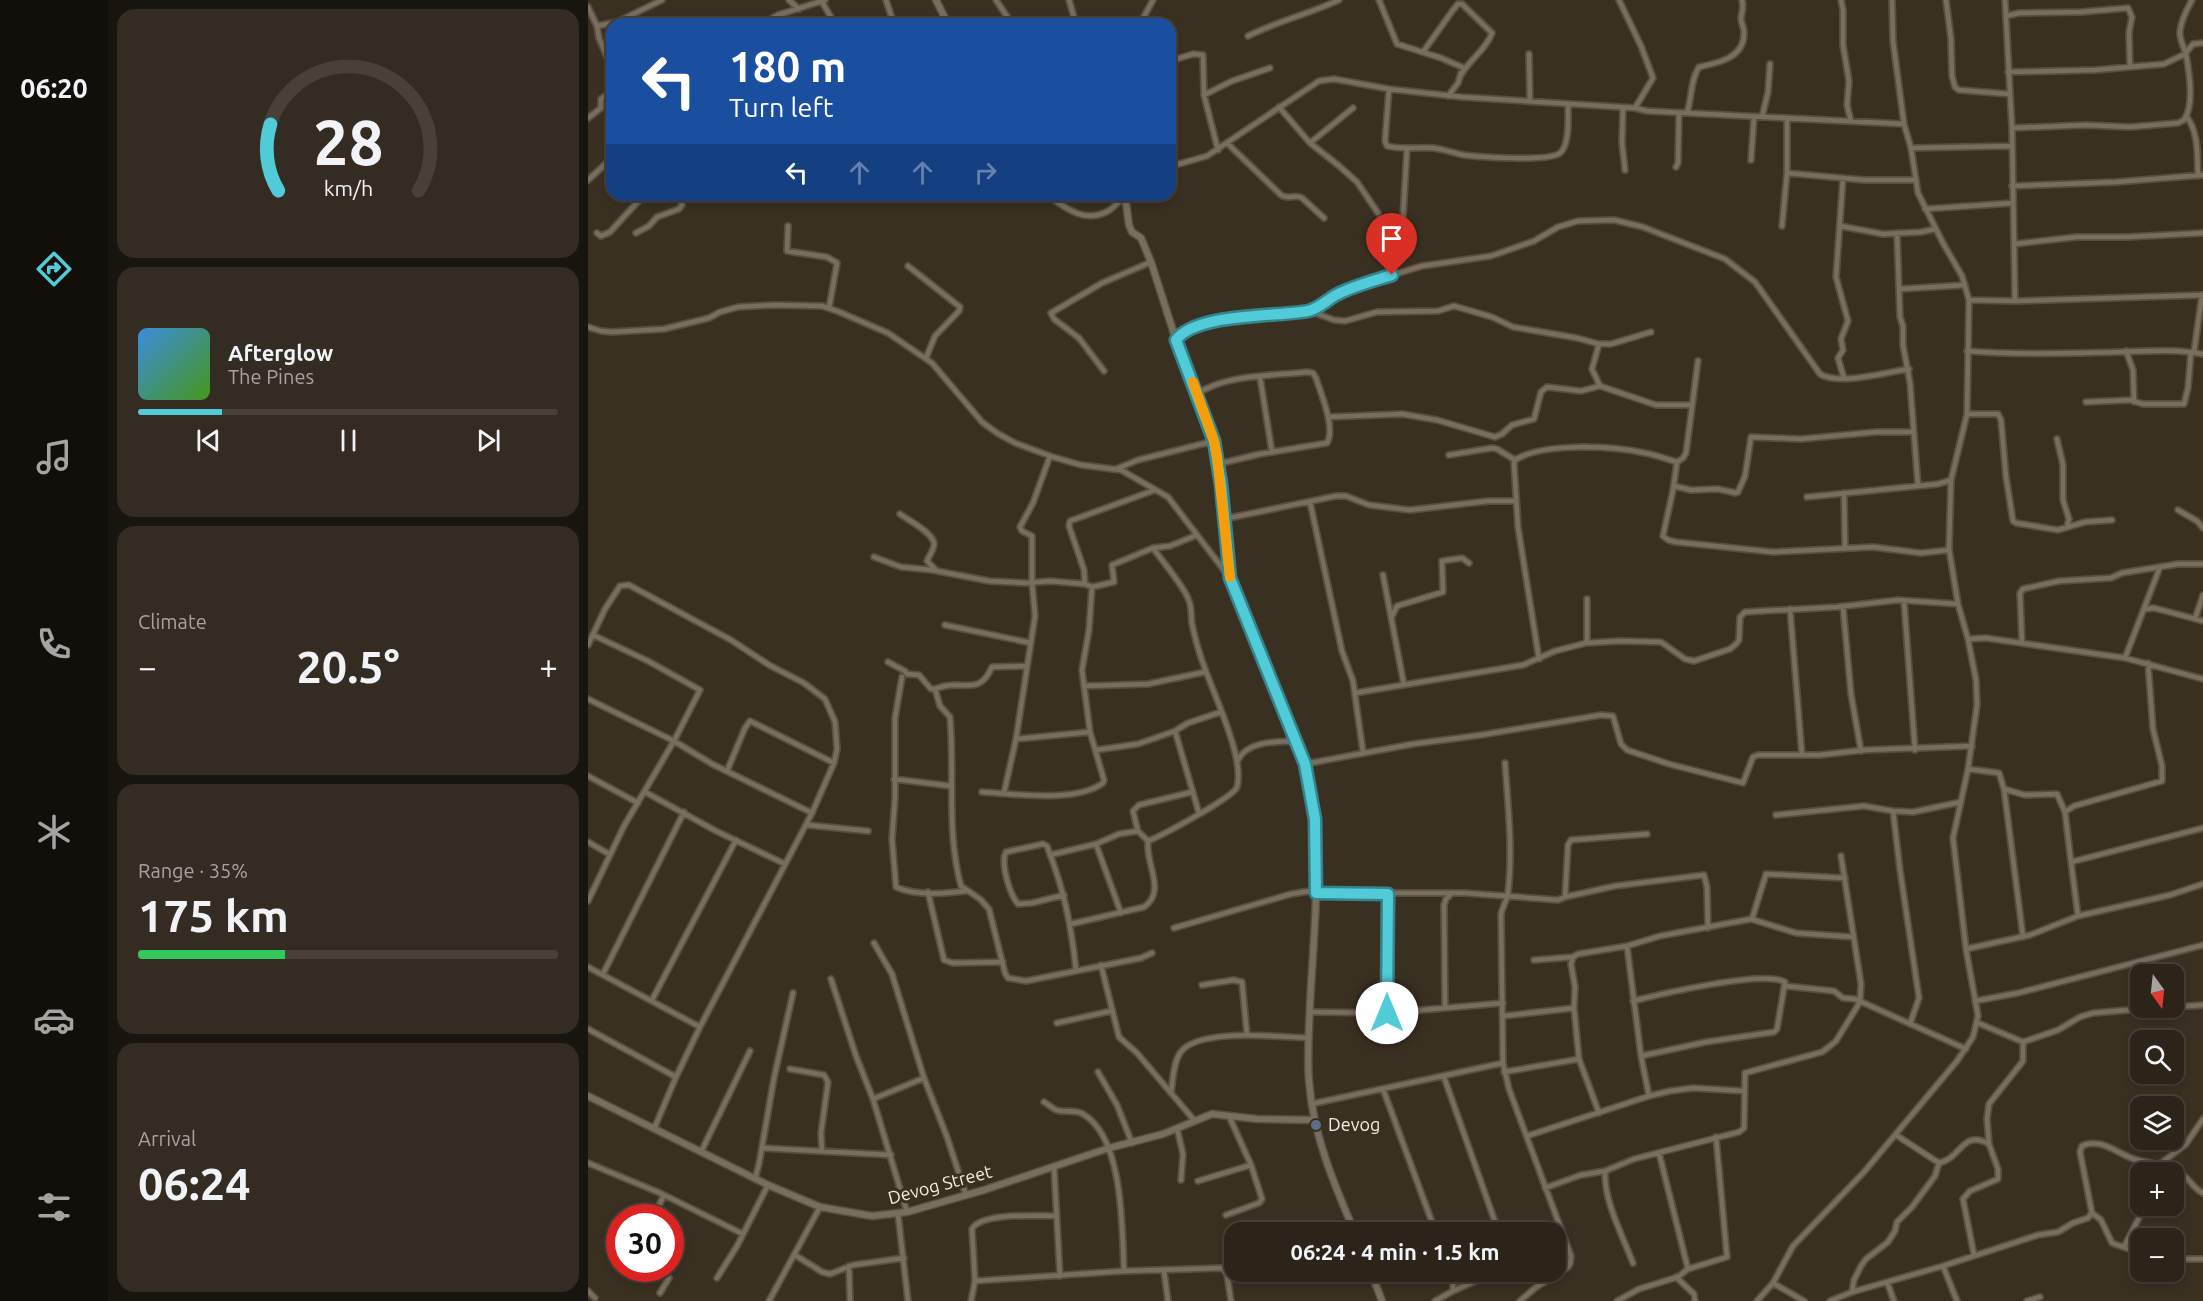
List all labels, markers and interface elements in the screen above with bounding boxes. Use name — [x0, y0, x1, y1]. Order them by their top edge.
icon: left — [630, 42, 708, 120]
text: 180 m — [729, 43, 846, 90]
text: 06:20 — [20, 73, 88, 103]
text: Turn left — [729, 92, 833, 122]
text: 28 — [313, 107, 383, 177]
icon: left — [780, 156, 813, 189]
icon: ahead — [843, 156, 876, 189]
icon: ahead — [906, 156, 939, 189]
icon: right — [969, 156, 1002, 189]
text: km/h — [323, 176, 373, 200]
pin — [1366, 213, 1417, 275]
icon: arrive — [1375, 222, 1408, 255]
icon: directions — [33, 248, 75, 290]
text: Afterglow — [228, 340, 333, 365]
text: The Pines — [228, 365, 314, 388]
icon: previous — [192, 424, 225, 457]
icon: pause — [332, 424, 365, 457]
icon: next — [472, 424, 505, 457]
icon: music — [33, 436, 75, 478]
text: Climate — [138, 610, 207, 633]
icon: phone — [33, 623, 75, 665]
text: 20.5° — [296, 641, 400, 692]
text: − — [138, 648, 157, 685]
text: + — [539, 648, 558, 685]
icon: climate — [33, 811, 75, 853]
text: Range · 35% — [138, 859, 248, 882]
text: 175 km — [138, 890, 289, 941]
north arrow — [2130, 964, 2184, 1018]
map controls — [2130, 964, 2184, 1282]
position arrow — [1355, 981, 1419, 1045]
icon: car — [33, 999, 75, 1041]
button: search — [2130, 1030, 2184, 1084]
button: layers — [2130, 1096, 2184, 1150]
place label: Devog — [1328, 1114, 1380, 1134]
marker: Devog — [1309, 1118, 1323, 1132]
text: Arrival — [138, 1127, 196, 1150]
text: 06:24 — [138, 1158, 251, 1209]
street label: Devog Street — [886, 1161, 994, 1207]
button: + — [2130, 1162, 2184, 1216]
icon: filters — [33, 1186, 75, 1228]
speed limit sign: 30 — [606, 1204, 684, 1282]
button: − — [2130, 1228, 2184, 1282]
text: 06:24 · 4 min · 1.5 km — [1290, 1239, 1500, 1264]

